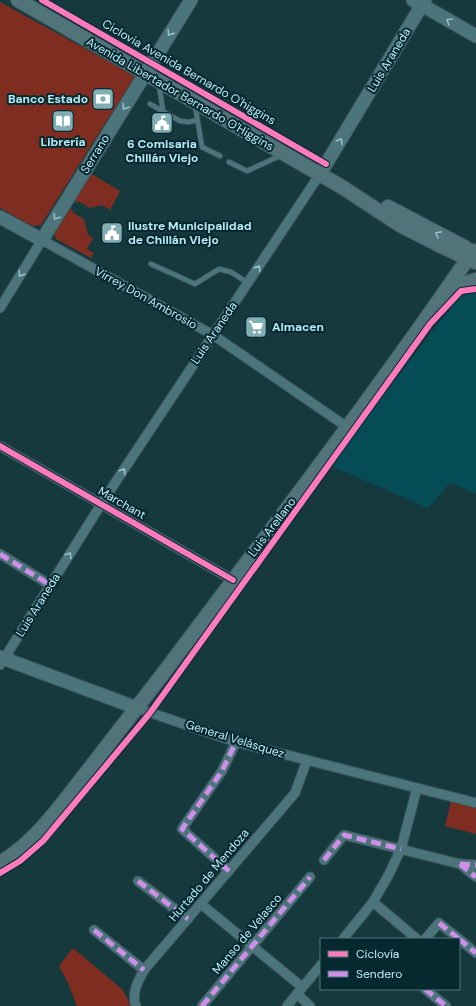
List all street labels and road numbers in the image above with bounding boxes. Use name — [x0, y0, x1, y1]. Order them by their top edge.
street label: Ciclovia Avenida Bernardo O'higgins — [99, 16, 279, 128]
street label: Luis Araneda — [364, 25, 414, 95]
street label: Avenida Libertador Bernardo O'Higgins — [83, 34, 277, 154]
street label: Serrano — [77, 131, 113, 177]
street label: Virrey Don Ambrosio — [92, 263, 200, 333]
street label: Luis Araneda — [187, 299, 241, 367]
street label: Marchant — [95, 483, 149, 523]
street label: Luis Arellano — [244, 494, 300, 560]
street label: Luis Araneda — [12, 570, 64, 640]
street label: General Velásquez — [184, 716, 286, 762]
street label: Hurtado de Mendoza — [165, 825, 253, 925]
street label: Manso de Velasco — [209, 890, 285, 978]

